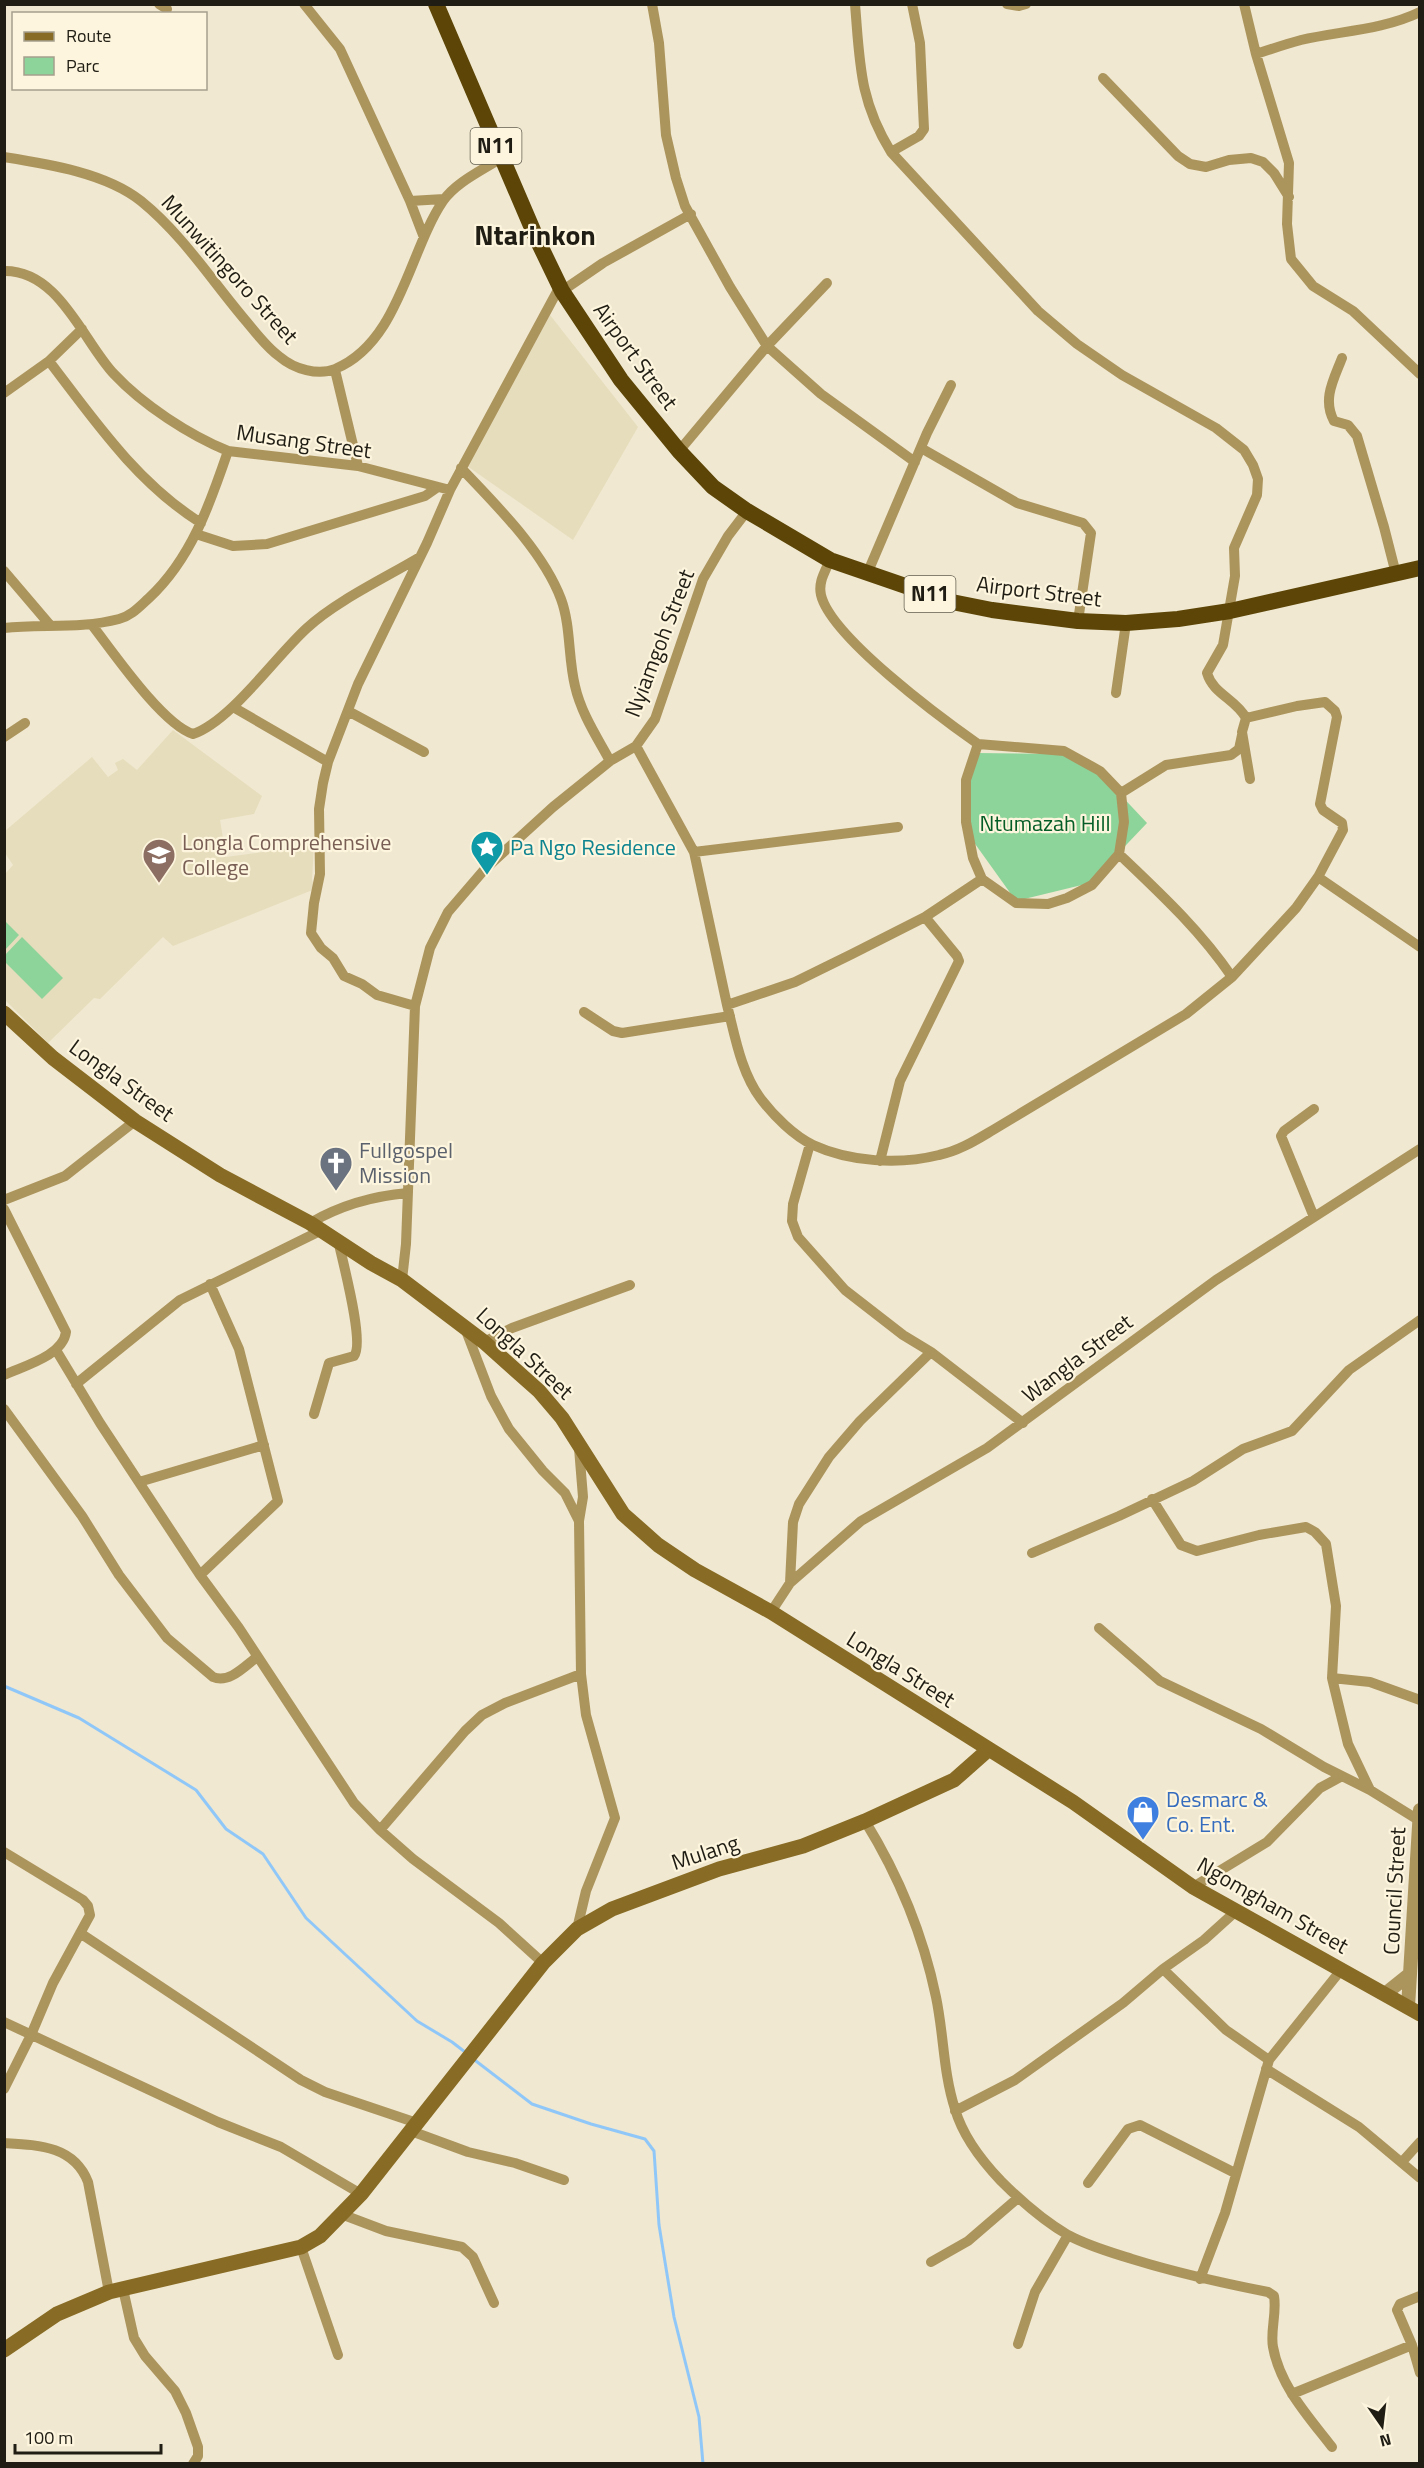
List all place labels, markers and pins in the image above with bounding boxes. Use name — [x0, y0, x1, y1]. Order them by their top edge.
place label: Longla Comprehensive College — [182, 825, 391, 884]
place icon: Pa Ngo Residence — [469, 829, 505, 876]
place label: Pa Ngo Residence — [510, 830, 676, 864]
school or university icon: Longla Comprehensive College — [141, 837, 177, 884]
place label: Fullgospel Mission — [359, 1133, 453, 1192]
church icon: Fullgospel Mission — [318, 1145, 354, 1192]
place label: Desmarc & Co. Ent. — [1166, 1782, 1268, 1841]
shop icon: Desmarc & Co. Ent. — [1125, 1794, 1161, 1841]

